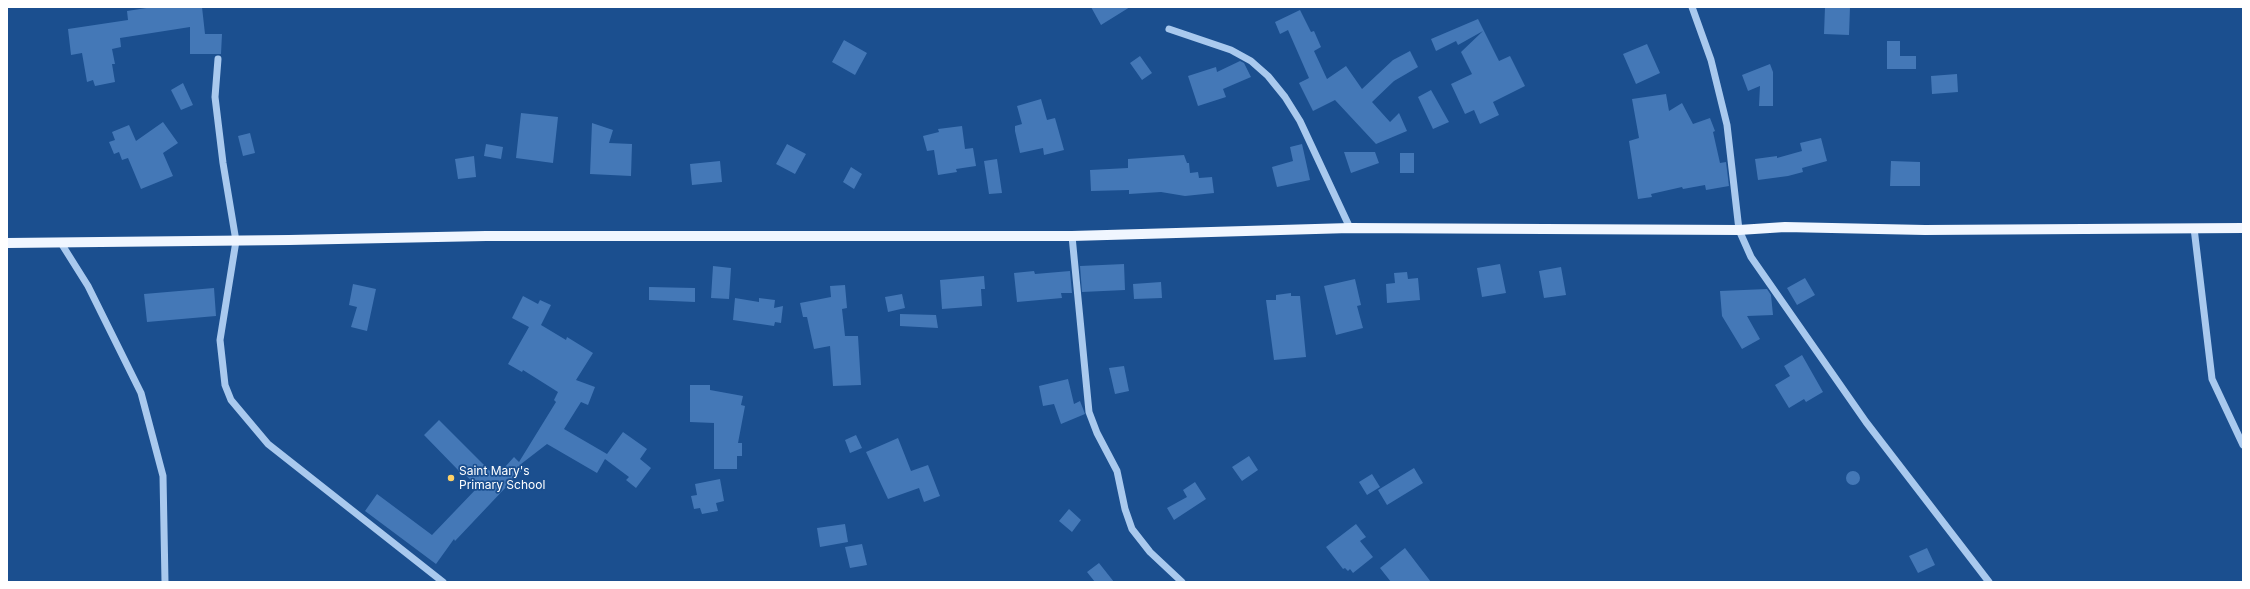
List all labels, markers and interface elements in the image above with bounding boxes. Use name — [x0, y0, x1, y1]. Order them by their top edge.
place label: Saint Mary's Primary School — [459, 464, 545, 492]
marker: Saint Mary's Primary School — [446, 473, 456, 483]

